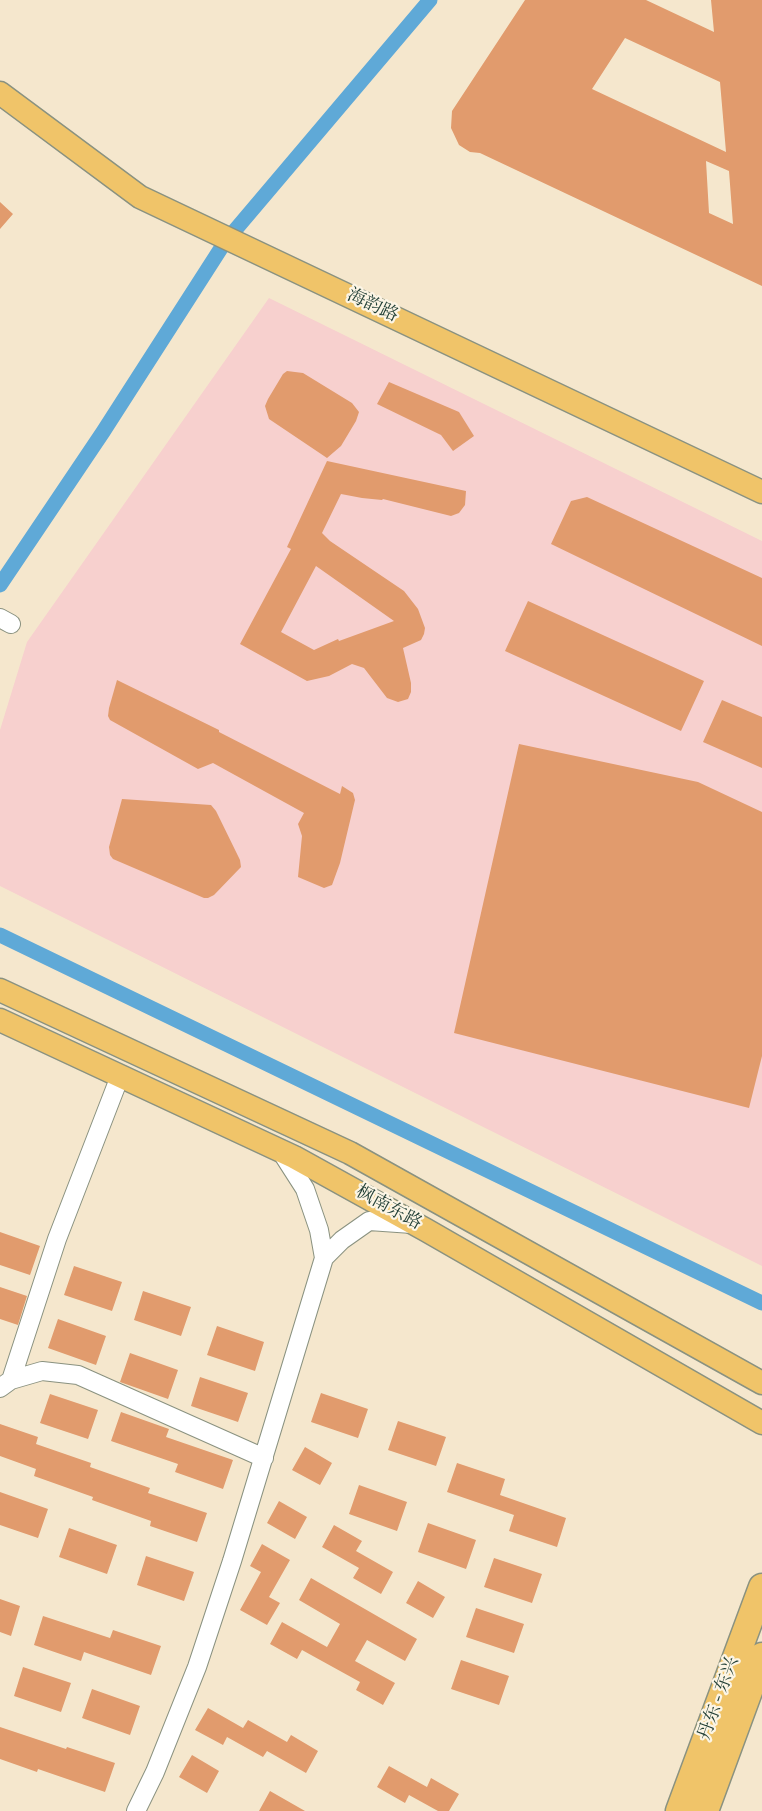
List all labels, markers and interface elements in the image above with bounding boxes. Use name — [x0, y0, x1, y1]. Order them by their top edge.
street label: 海韵路 — [343, 286, 401, 328]
street label: 枫南东路 — [351, 1182, 425, 1236]
street label: 丹东 - 东兴 — [695, 1655, 745, 1743]

